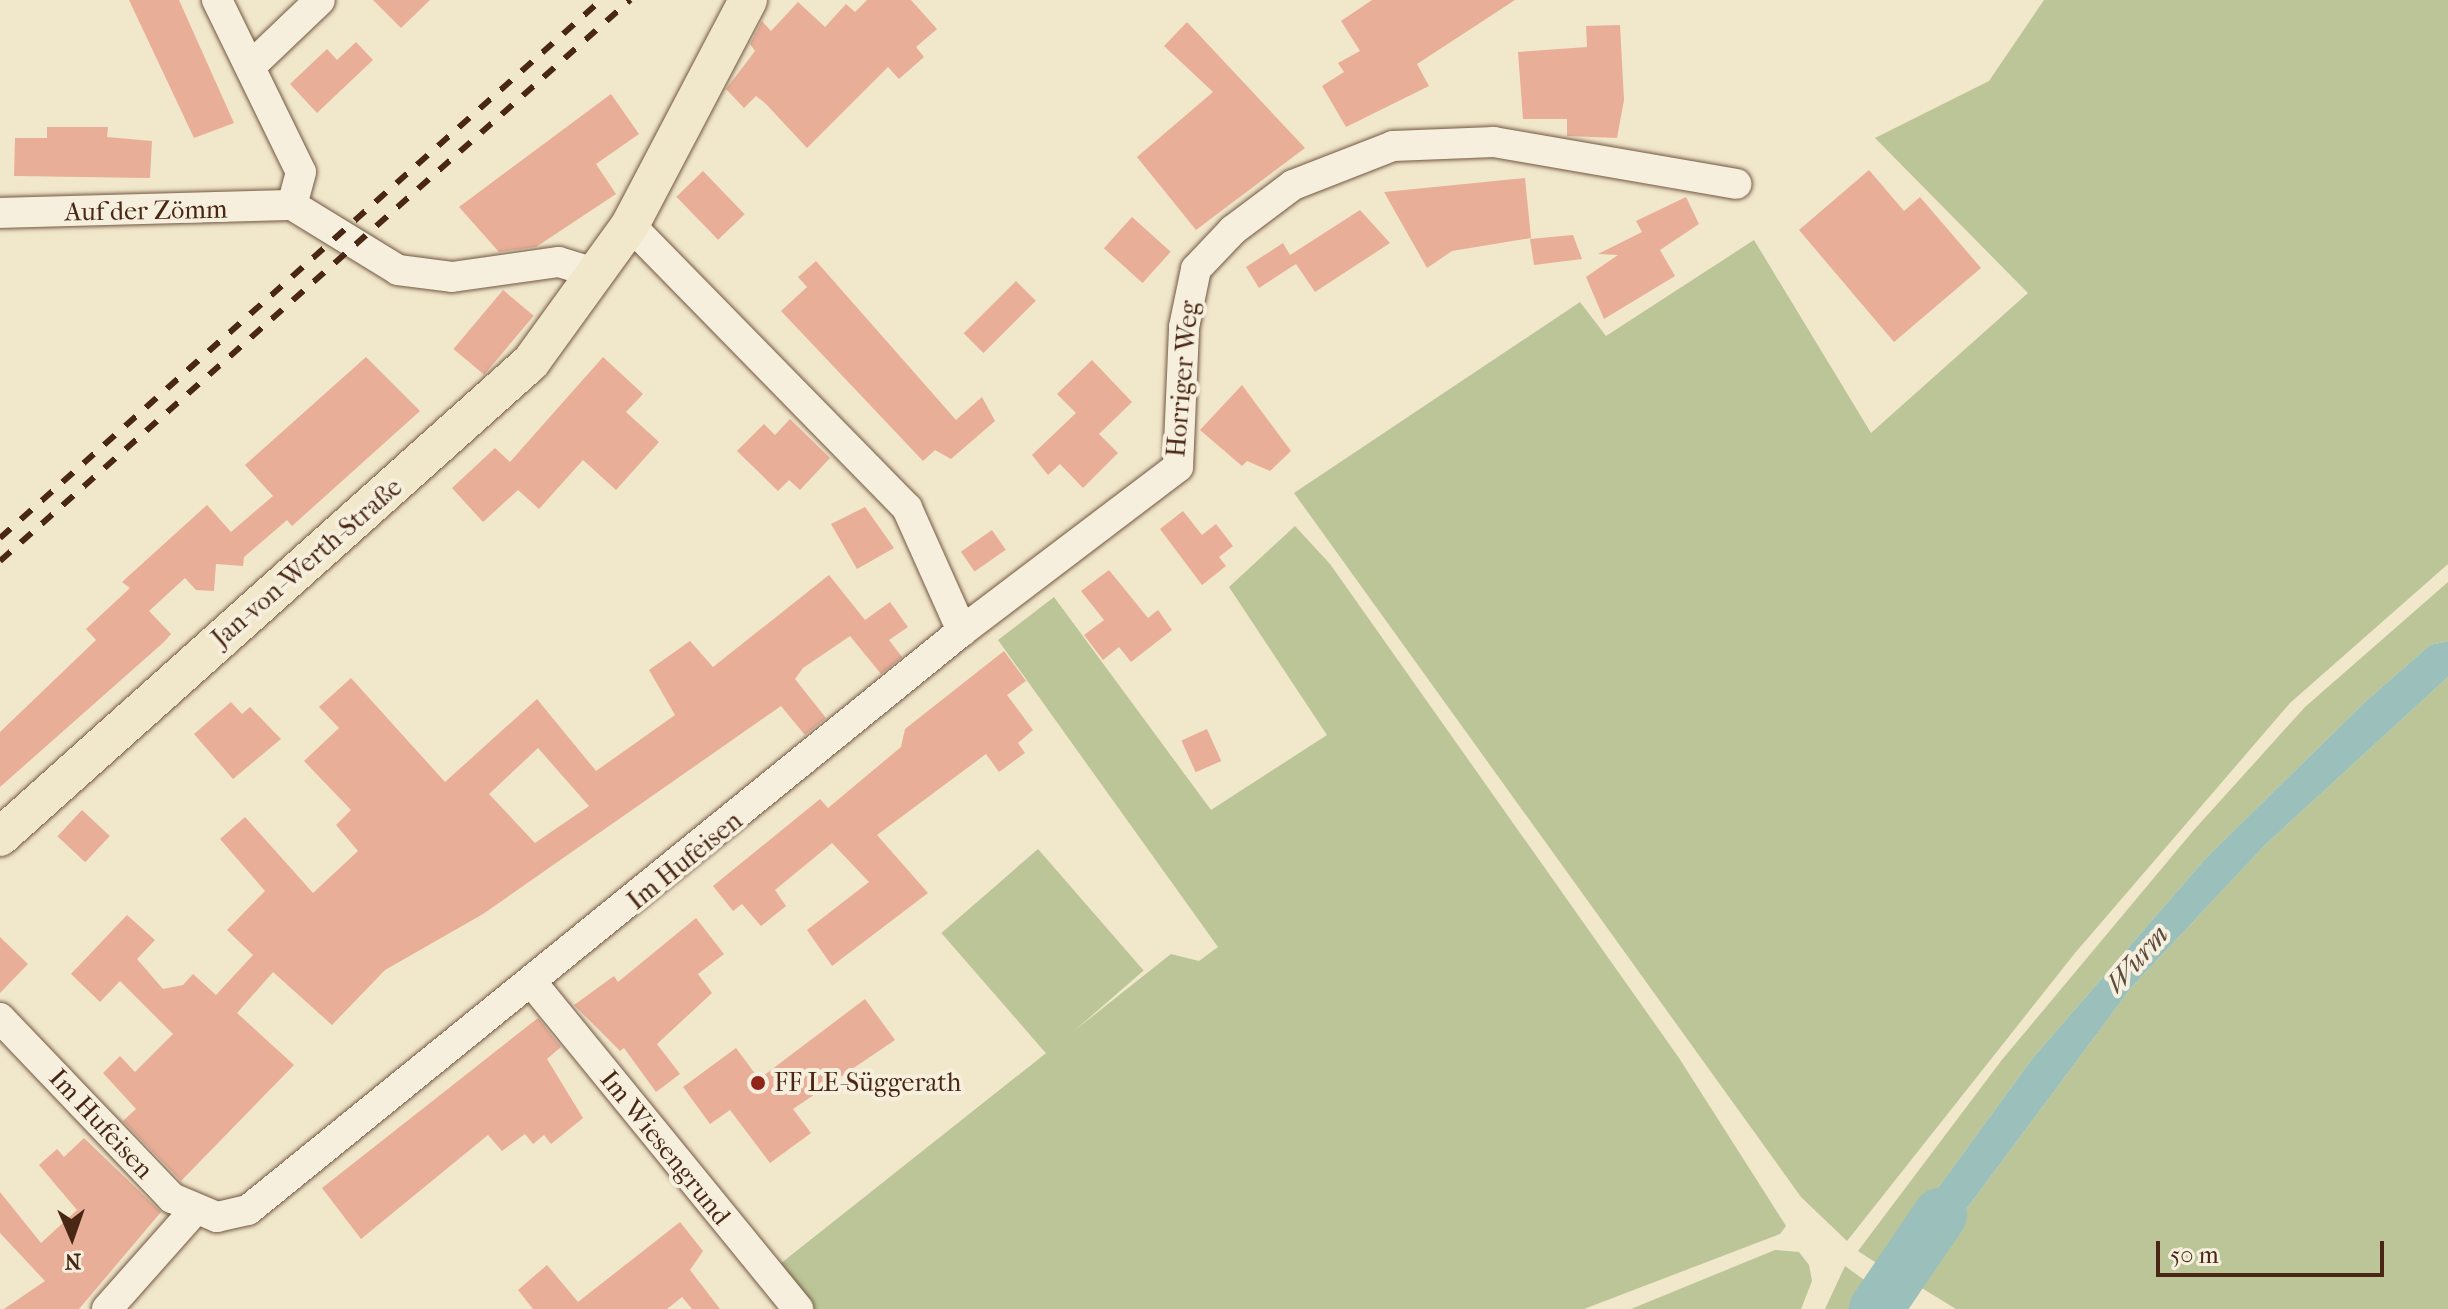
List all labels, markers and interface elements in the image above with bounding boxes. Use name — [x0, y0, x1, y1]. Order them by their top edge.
street label: Auf der Zömm — [64, 194, 228, 228]
street label: Horriger Weg — [1161, 300, 1205, 458]
street label: Jan-von-Werth-Straße — [206, 472, 408, 654]
street label: Im Hufeisen — [621, 805, 749, 917]
water label: Wurm — [2098, 918, 2176, 1000]
street label: Im Hufeisen — [42, 1063, 160, 1185]
street label: Im Wiesengrund — [593, 1064, 737, 1232]
place label: FF LE-Süggerath — [774, 1067, 961, 1099]
marker: FF LE-Süggerath — [749, 1074, 767, 1092]
north arrow — [32, 1197, 112, 1277]
scale bar — [2160, 1225, 2388, 1275]
text: 50 m — [2170, 1241, 2219, 1269]
text: N — [64, 1248, 82, 1274]

